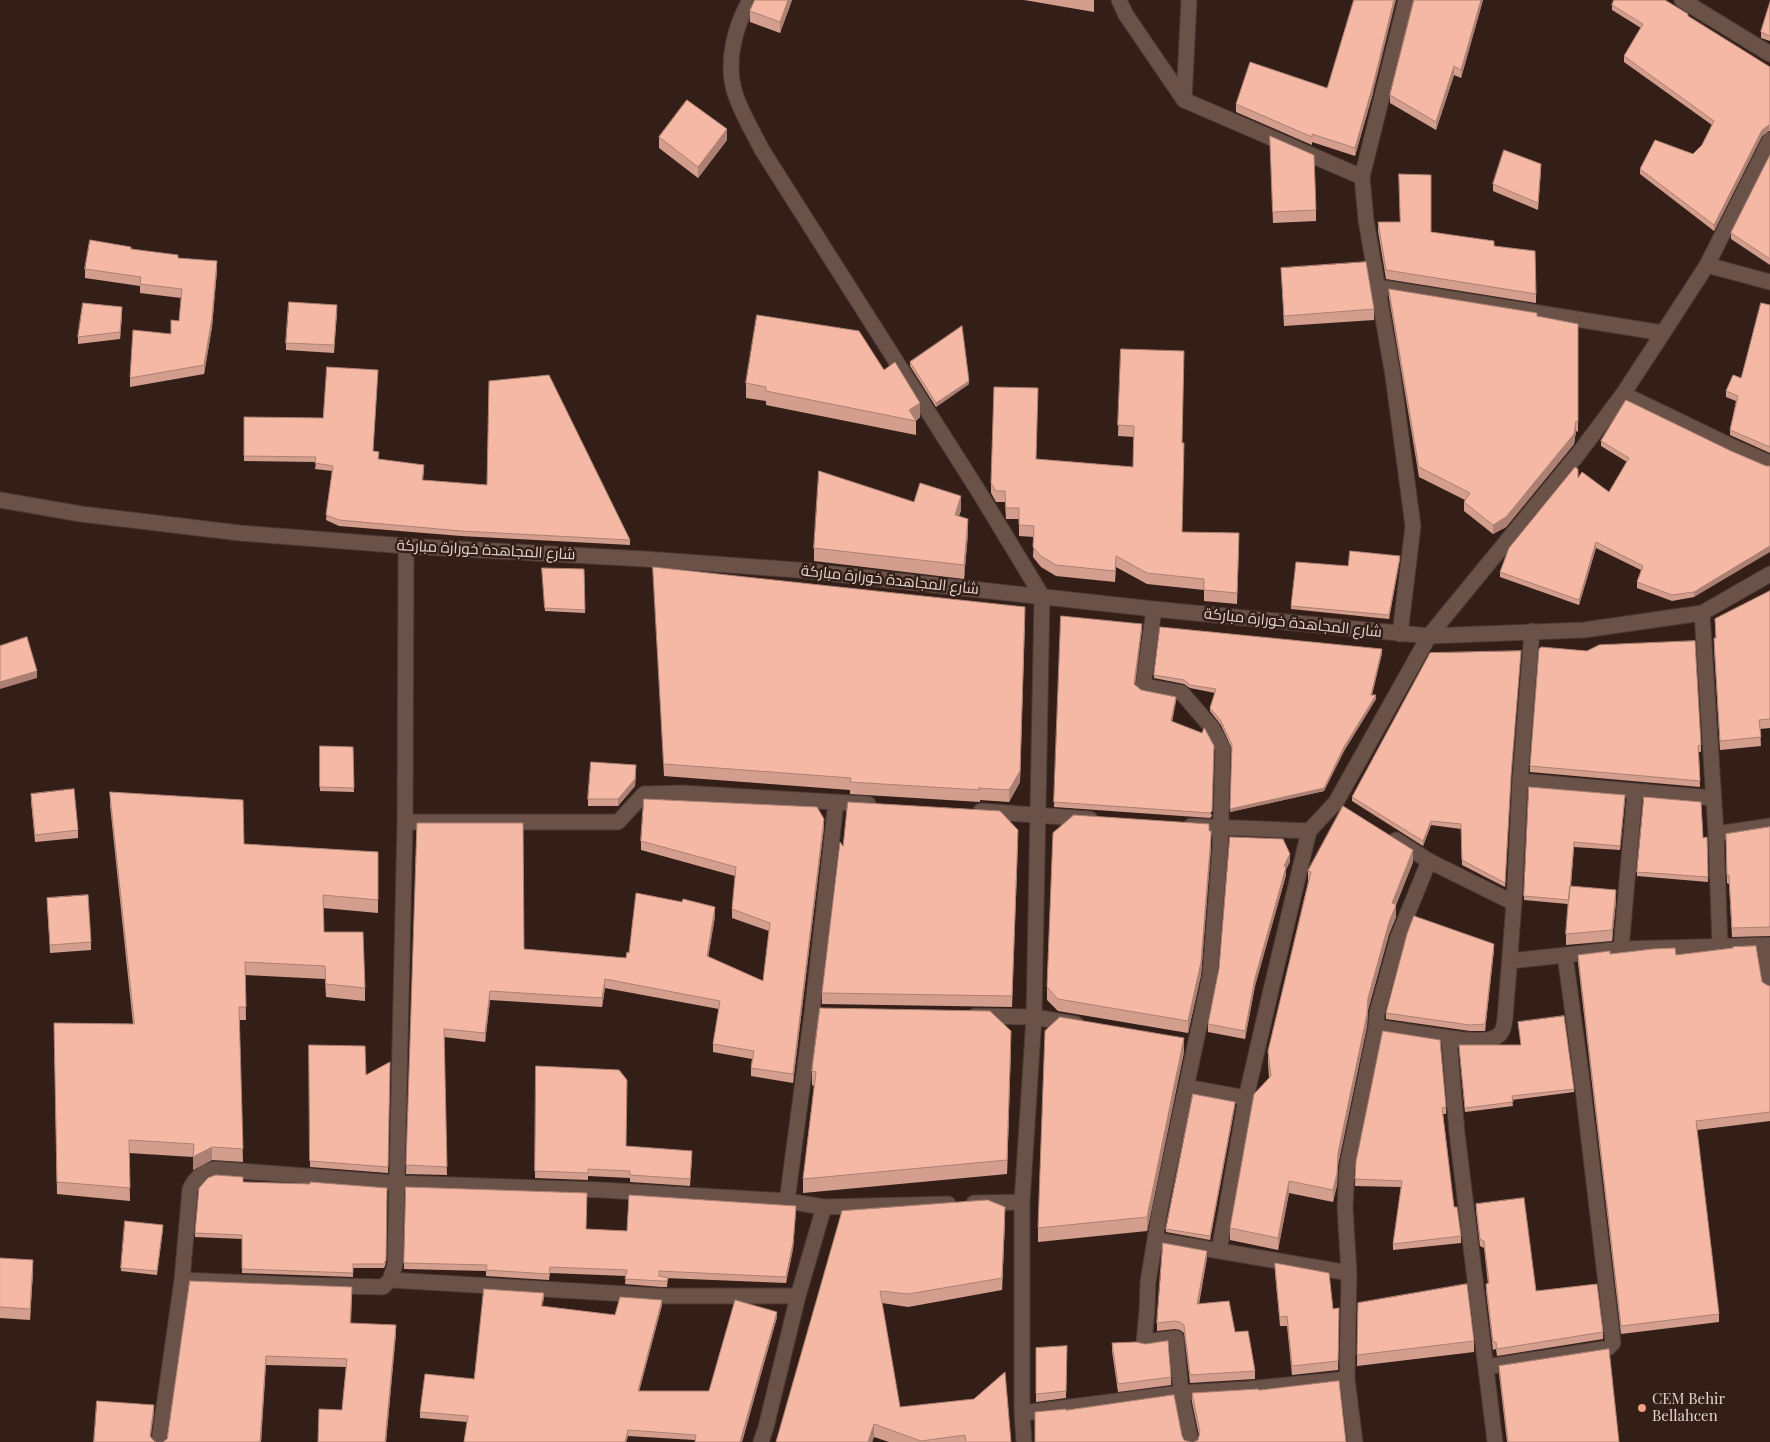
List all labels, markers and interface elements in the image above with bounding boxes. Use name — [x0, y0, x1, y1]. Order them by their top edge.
street label: شارع المجاهدة خورارة مباركة — [396, 536, 576, 564]
street label: شارع المجاهدة خورارة مباركة — [800, 562, 980, 598]
street label: شارع المجاهدة خورارة مباركة — [1203, 605, 1383, 641]
place label: CEM Behir Bellahcen — [1652, 1390, 1725, 1425]
marker: CEM Behir Bellahcen — [1636, 1402, 1648, 1414]

